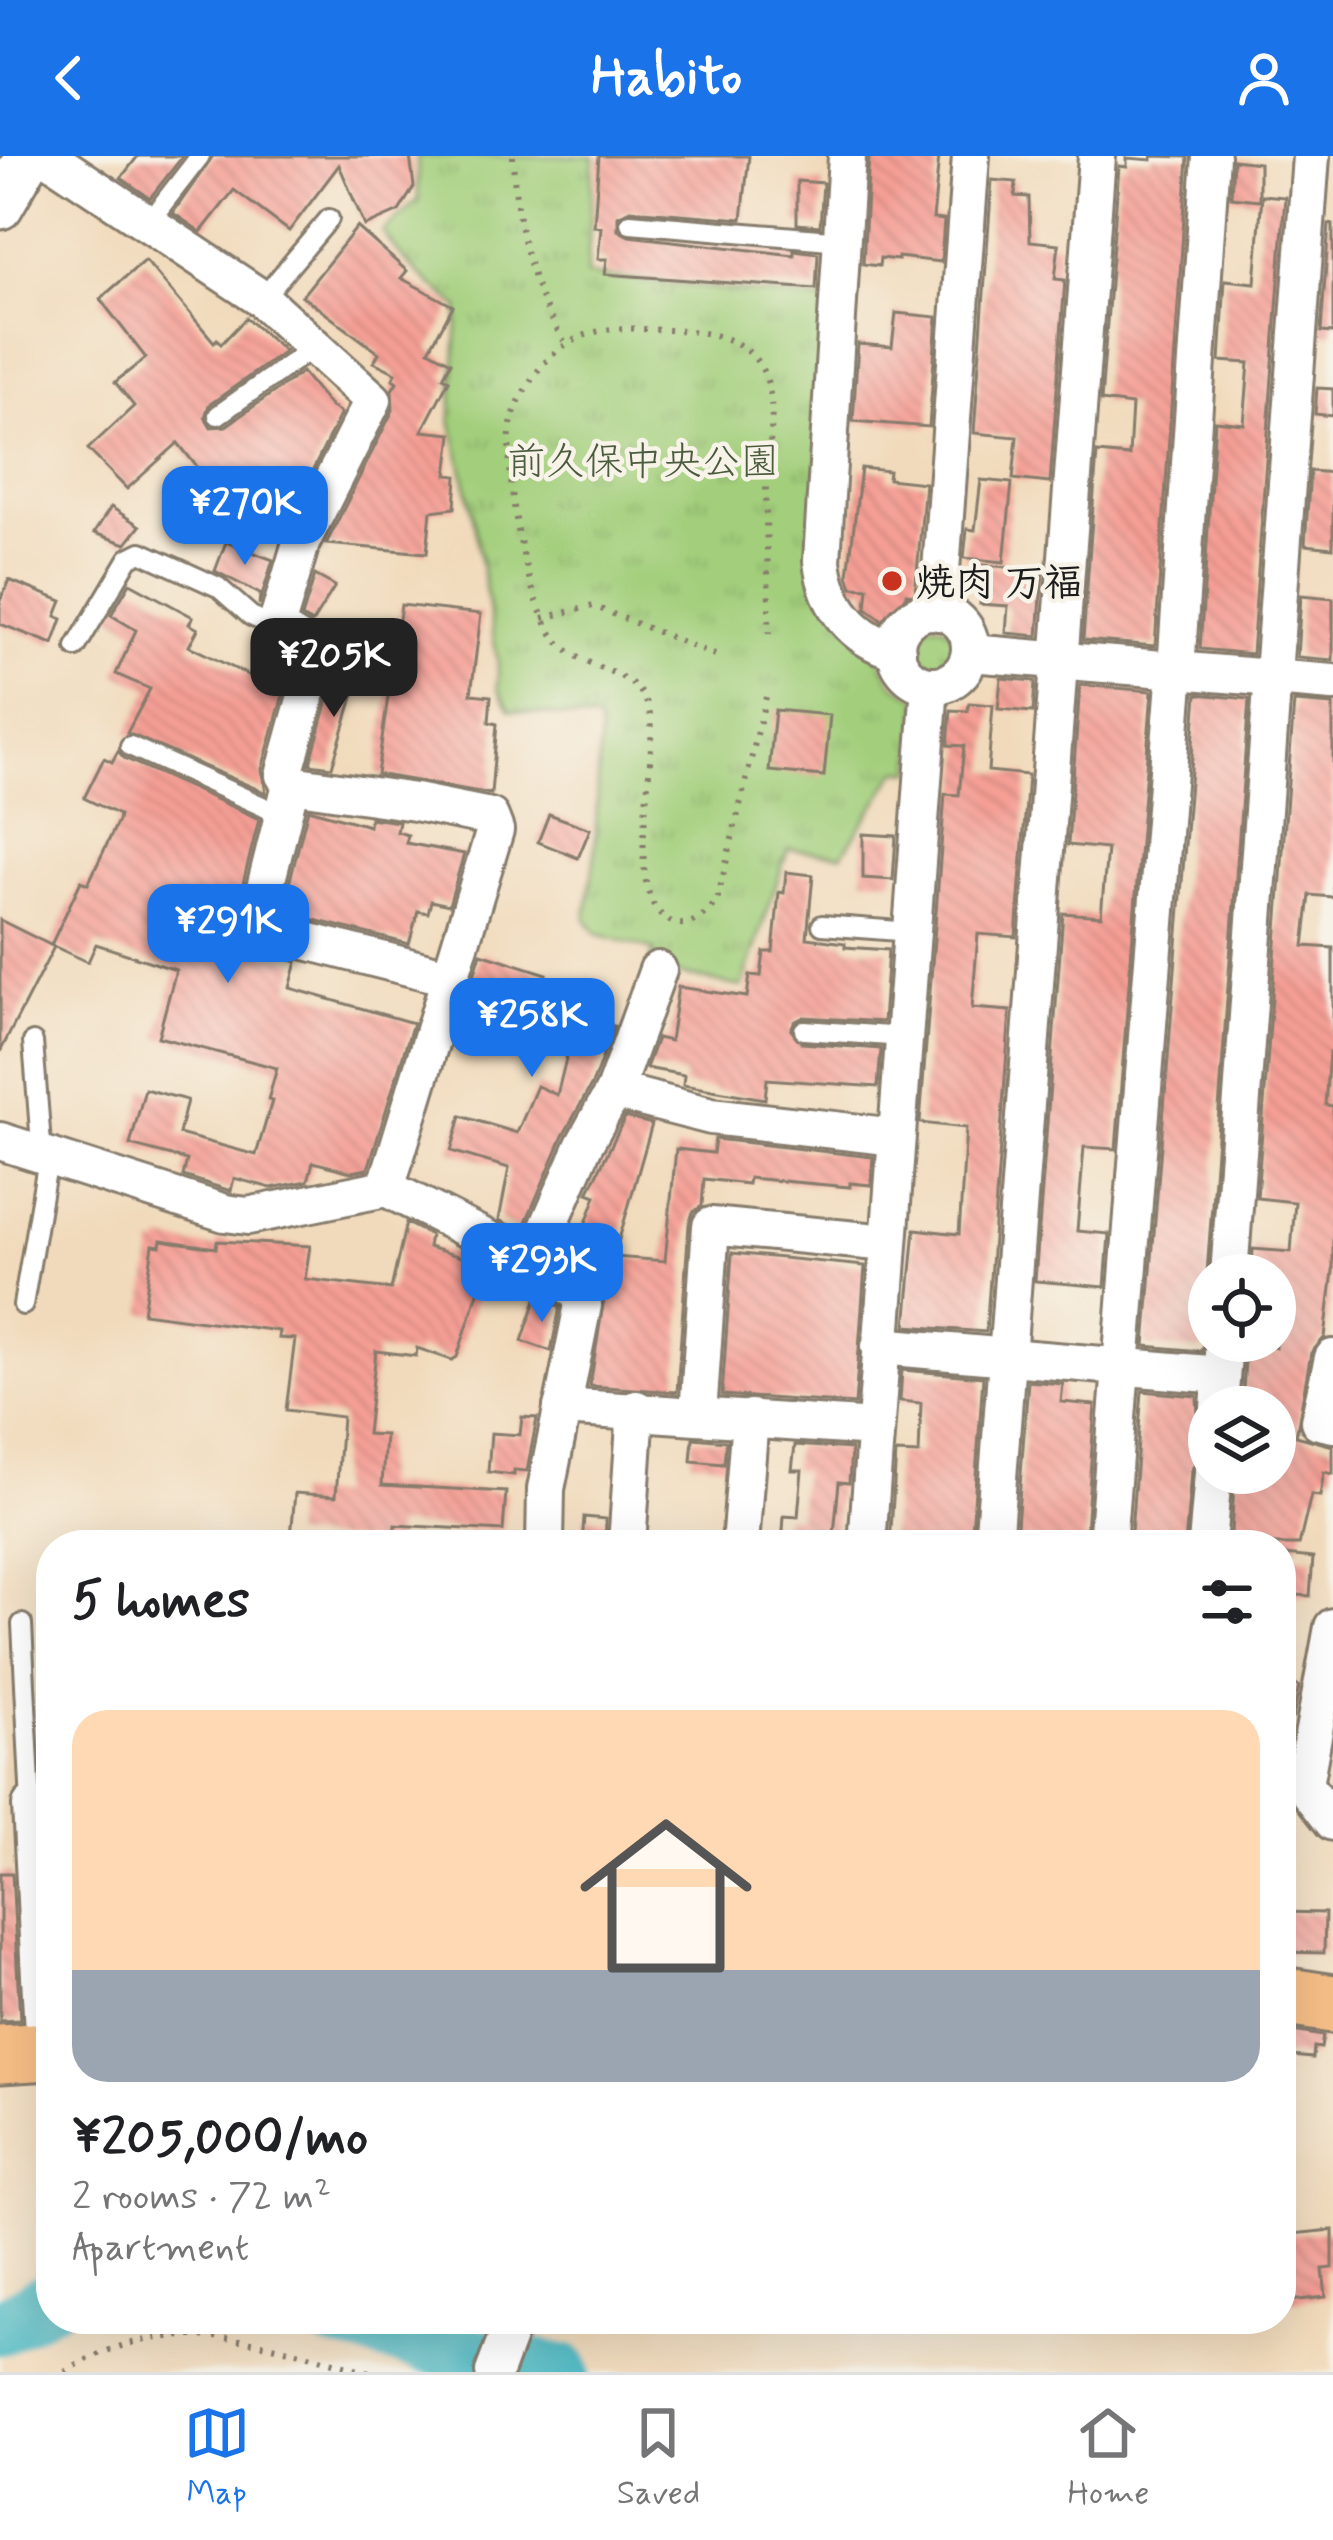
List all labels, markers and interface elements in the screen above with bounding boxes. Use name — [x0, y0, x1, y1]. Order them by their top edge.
text: Habito — [591, 43, 742, 114]
icon: back — [36, 45, 102, 111]
icon: person — [1231, 45, 1297, 111]
park label: 前久保中央公園 — [506, 438, 780, 489]
pin: ¥270K — [161, 466, 329, 568]
text: ¥270K — [189, 479, 301, 530]
place label: 焼肉 万福 — [916, 559, 1083, 610]
marker: 焼肉 万福 — [879, 568, 905, 594]
pin: ¥205K — [250, 618, 418, 720]
text: ¥205K — [277, 631, 391, 682]
pin: ¥291K — [144, 884, 312, 986]
text: ¥291K — [174, 897, 282, 948]
pin: ¥258K — [448, 978, 616, 1080]
text: ¥258K — [477, 991, 587, 1042]
pin: ¥293K — [458, 1223, 626, 1325]
text: ¥293K — [488, 1236, 596, 1287]
map controls — [1188, 1254, 1296, 1494]
button: locate — [1188, 1254, 1296, 1362]
button: layers — [1188, 1386, 1296, 1494]
text: 5 homes — [72, 1569, 250, 1635]
icon: filters — [1194, 1569, 1260, 1635]
icon: home — [558, 1788, 774, 2004]
text: ¥205,000/mo — [72, 2106, 368, 2172]
text: 2 rooms · 72 m² — [72, 2172, 331, 2223]
text: Apartment — [72, 2223, 249, 2274]
tab: Map — [184, 2400, 250, 2516]
tab: Saved — [617, 2400, 700, 2516]
tab: Home — [1067, 2400, 1149, 2516]

